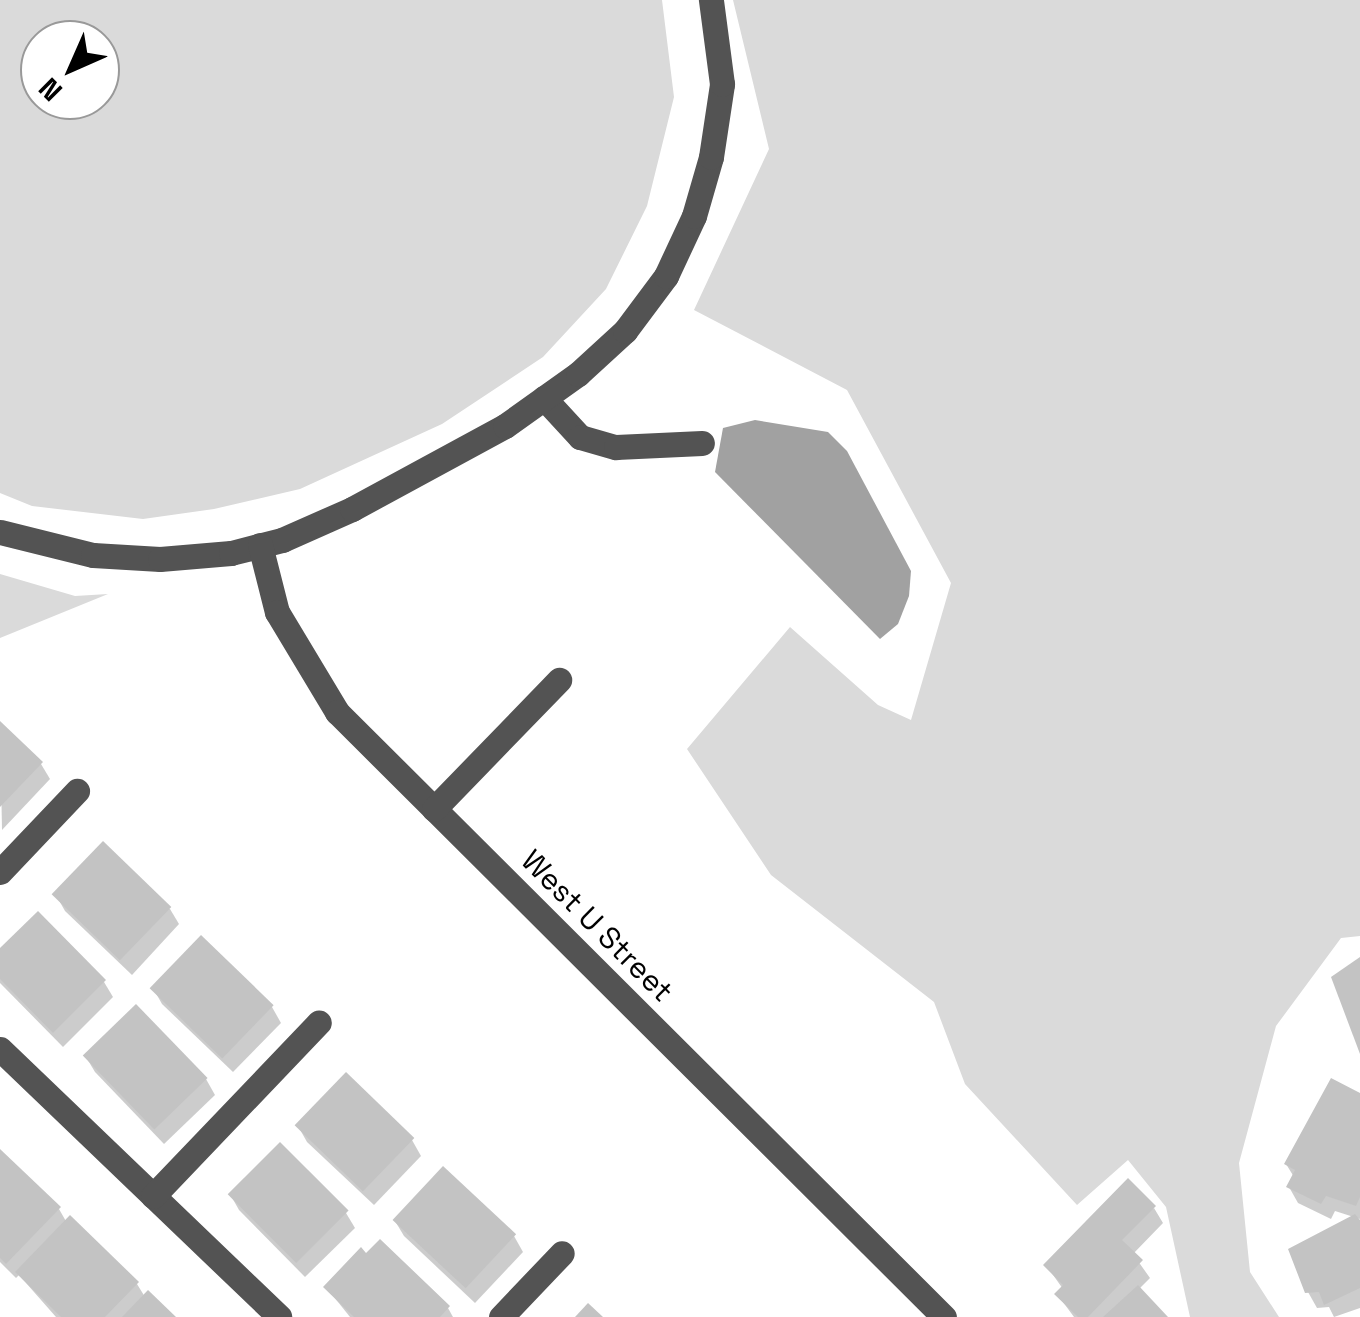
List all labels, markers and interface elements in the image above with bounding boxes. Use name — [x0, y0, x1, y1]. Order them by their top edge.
north arrow — [20, 20, 120, 120]
text: N — [31, 70, 70, 109]
street label: West U Street — [514, 843, 680, 1009]

